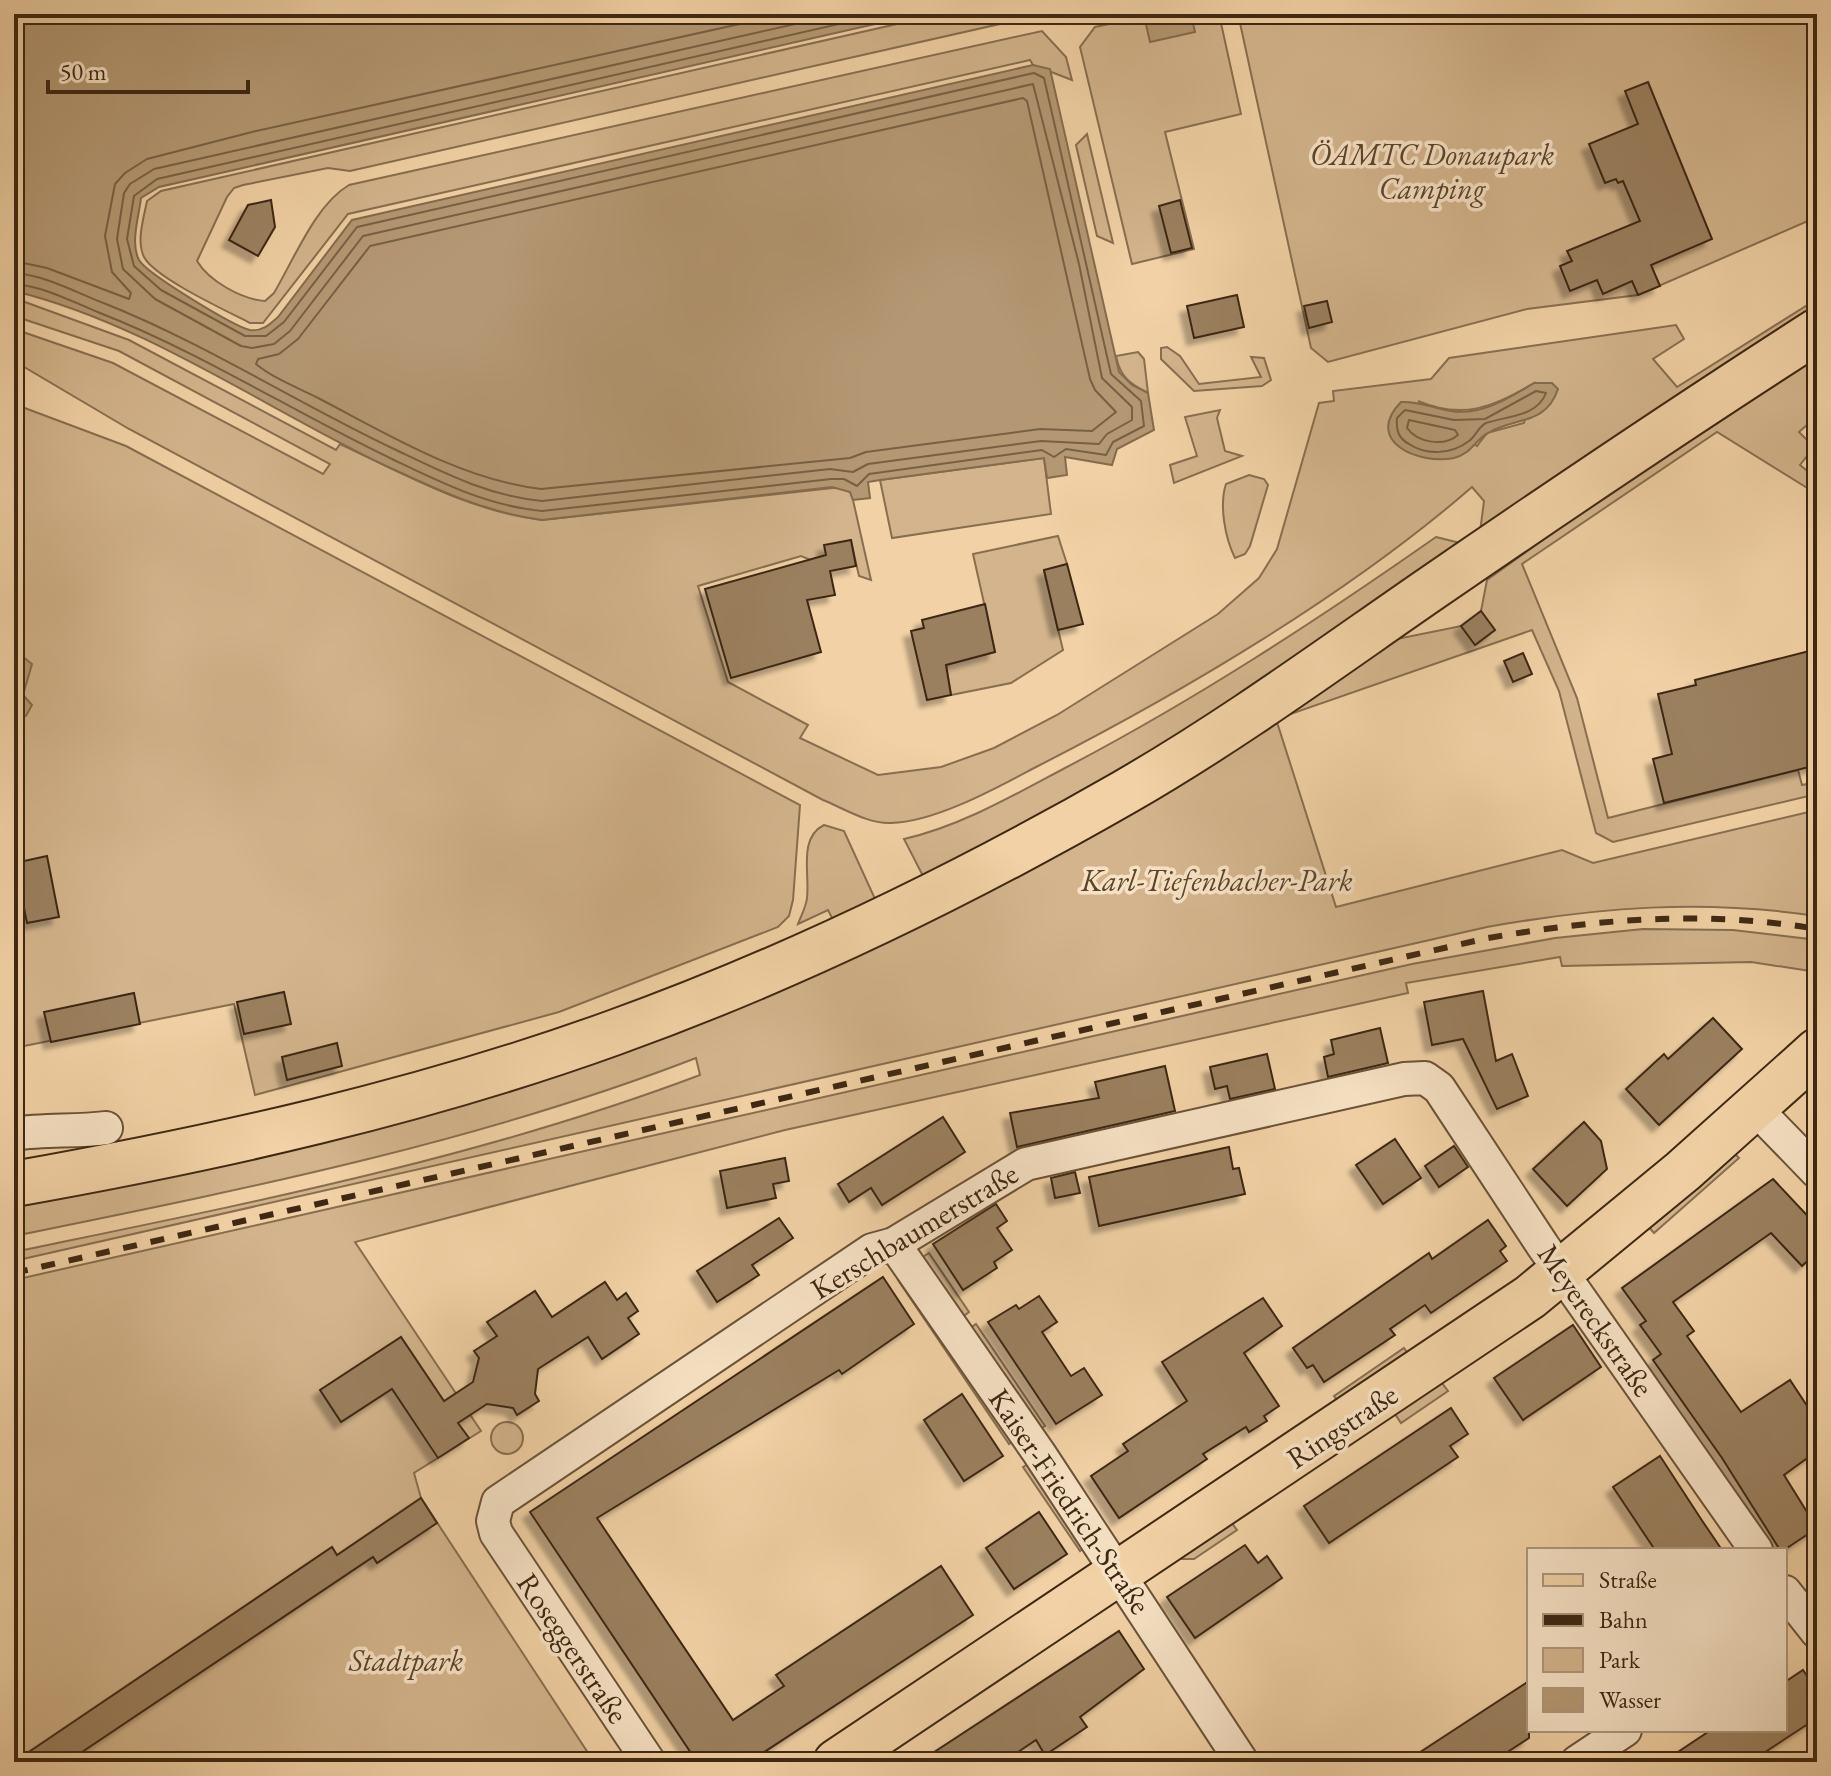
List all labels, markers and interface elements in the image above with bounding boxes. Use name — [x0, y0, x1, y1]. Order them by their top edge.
scale bar — [48, 44, 248, 94]
text: 50 m — [60, 56, 107, 87]
park label: ÖAMTC Donaupark Camping — [1310, 135, 1554, 208]
park label: Karl-Tiefenbacher-Park — [1080, 861, 1353, 900]
street label: Kerschbaumerstraße — [803, 1154, 1025, 1308]
street label: Meyereckstraße — [1529, 1236, 1663, 1404]
street label: Ringstraße — [1279, 1375, 1405, 1477]
street label: Kaiser-Friedrich-Straße — [980, 1381, 1160, 1621]
legend — [1527, 1548, 1787, 1732]
text: Straße — [1599, 1564, 1657, 1595]
street label: Roseggerstraße — [508, 1565, 638, 1731]
text: Bahn — [1599, 1604, 1648, 1635]
park label: Stadtpark — [348, 1641, 463, 1680]
text: Park — [1599, 1644, 1641, 1675]
text: Wasser — [1599, 1684, 1661, 1715]

